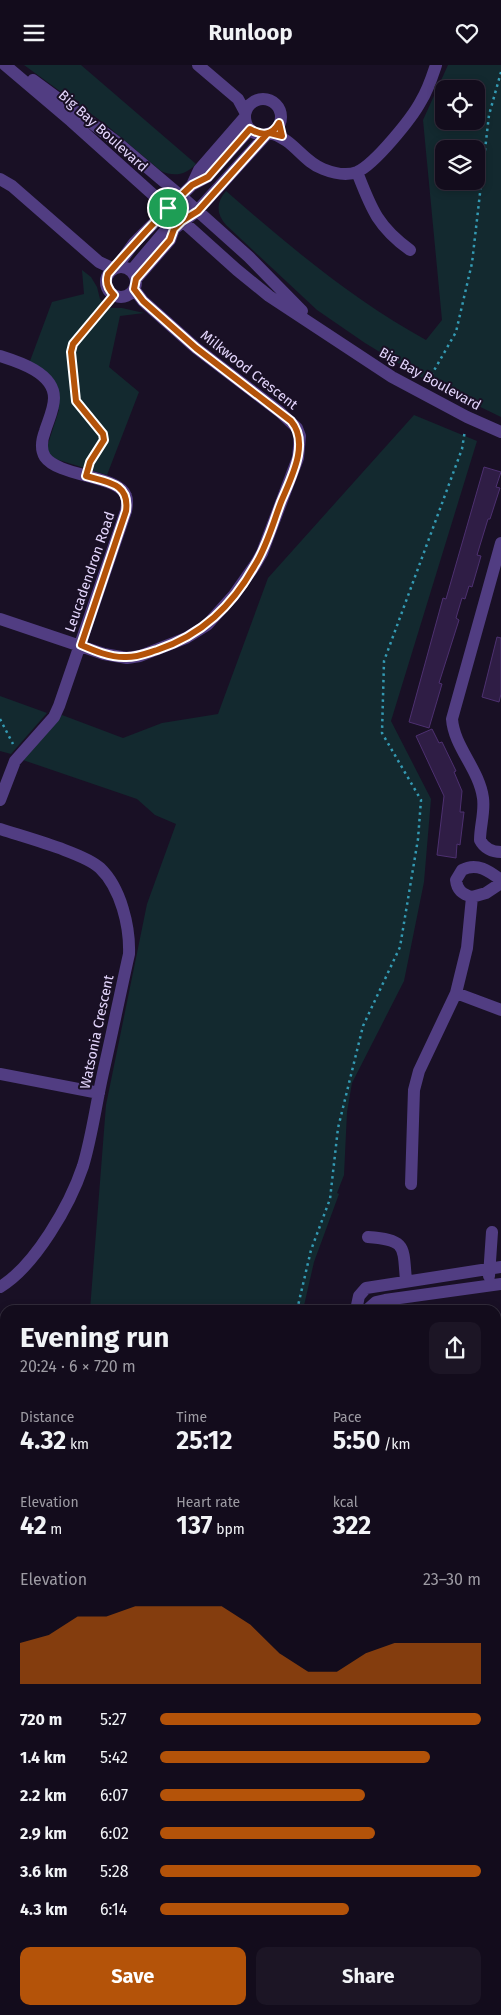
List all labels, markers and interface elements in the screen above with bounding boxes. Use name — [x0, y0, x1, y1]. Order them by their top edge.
icon: menu — [20, 19, 48, 47]
text: Runloop — [208, 19, 293, 46]
icon: heart — [453, 19, 481, 47]
map controls — [435, 80, 485, 190]
button: locate — [435, 80, 485, 130]
street label: Big Bay Boulevard — [55, 87, 151, 175]
button: layers — [435, 140, 485, 190]
pin — [147, 187, 189, 229]
icon: arrive — [154, 194, 182, 222]
street label: Milkwood Crescent — [197, 327, 302, 414]
street label: Big Bay Boulevard — [376, 344, 484, 414]
street label: Leucadendron Road — [61, 509, 119, 635]
street label: Watsonia Crescent — [77, 973, 118, 1091]
text: Evening run — [20, 1321, 169, 1354]
button: share — [429, 1322, 481, 1374]
text: 20:24 · 6 × 720 m — [20, 1357, 136, 1376]
text: Distance — [20, 1409, 74, 1426]
text: Time — [176, 1409, 207, 1426]
text: Pace — [333, 1409, 362, 1426]
text: 4.32 — [20, 1426, 66, 1456]
text: 25:12 — [176, 1426, 232, 1456]
text: 5:50 — [333, 1426, 380, 1456]
text: km — [66, 1436, 89, 1453]
text: /km — [380, 1436, 410, 1453]
text: Elevation — [20, 1494, 79, 1511]
text: Heart rate — [176, 1494, 240, 1511]
text: kcal — [333, 1494, 358, 1511]
text: 42 — [20, 1511, 47, 1541]
text: 137 — [176, 1511, 213, 1541]
text: 322 — [333, 1511, 371, 1541]
text: m — [47, 1521, 62, 1538]
text: bpm — [213, 1521, 245, 1538]
text: Elevation — [20, 1570, 87, 1589]
text: 23–30 m — [423, 1570, 481, 1589]
text: 720 m — [20, 1710, 62, 1729]
text: 5:27 — [100, 1710, 127, 1729]
text: 1.4 km — [20, 1748, 66, 1767]
text: 5:42 — [100, 1748, 128, 1767]
text: 2.2 km — [20, 1786, 67, 1805]
text: 6:07 — [100, 1786, 128, 1805]
text: 2.9 km — [20, 1824, 67, 1843]
text: 6:02 — [100, 1824, 129, 1843]
text: 3.6 km — [20, 1862, 67, 1881]
text: 5:28 — [100, 1862, 129, 1881]
text: 4.3 km — [20, 1900, 68, 1919]
text: 6:14 — [100, 1900, 127, 1919]
button: Save — [20, 1947, 246, 2005]
button: Share — [256, 1947, 481, 2005]

